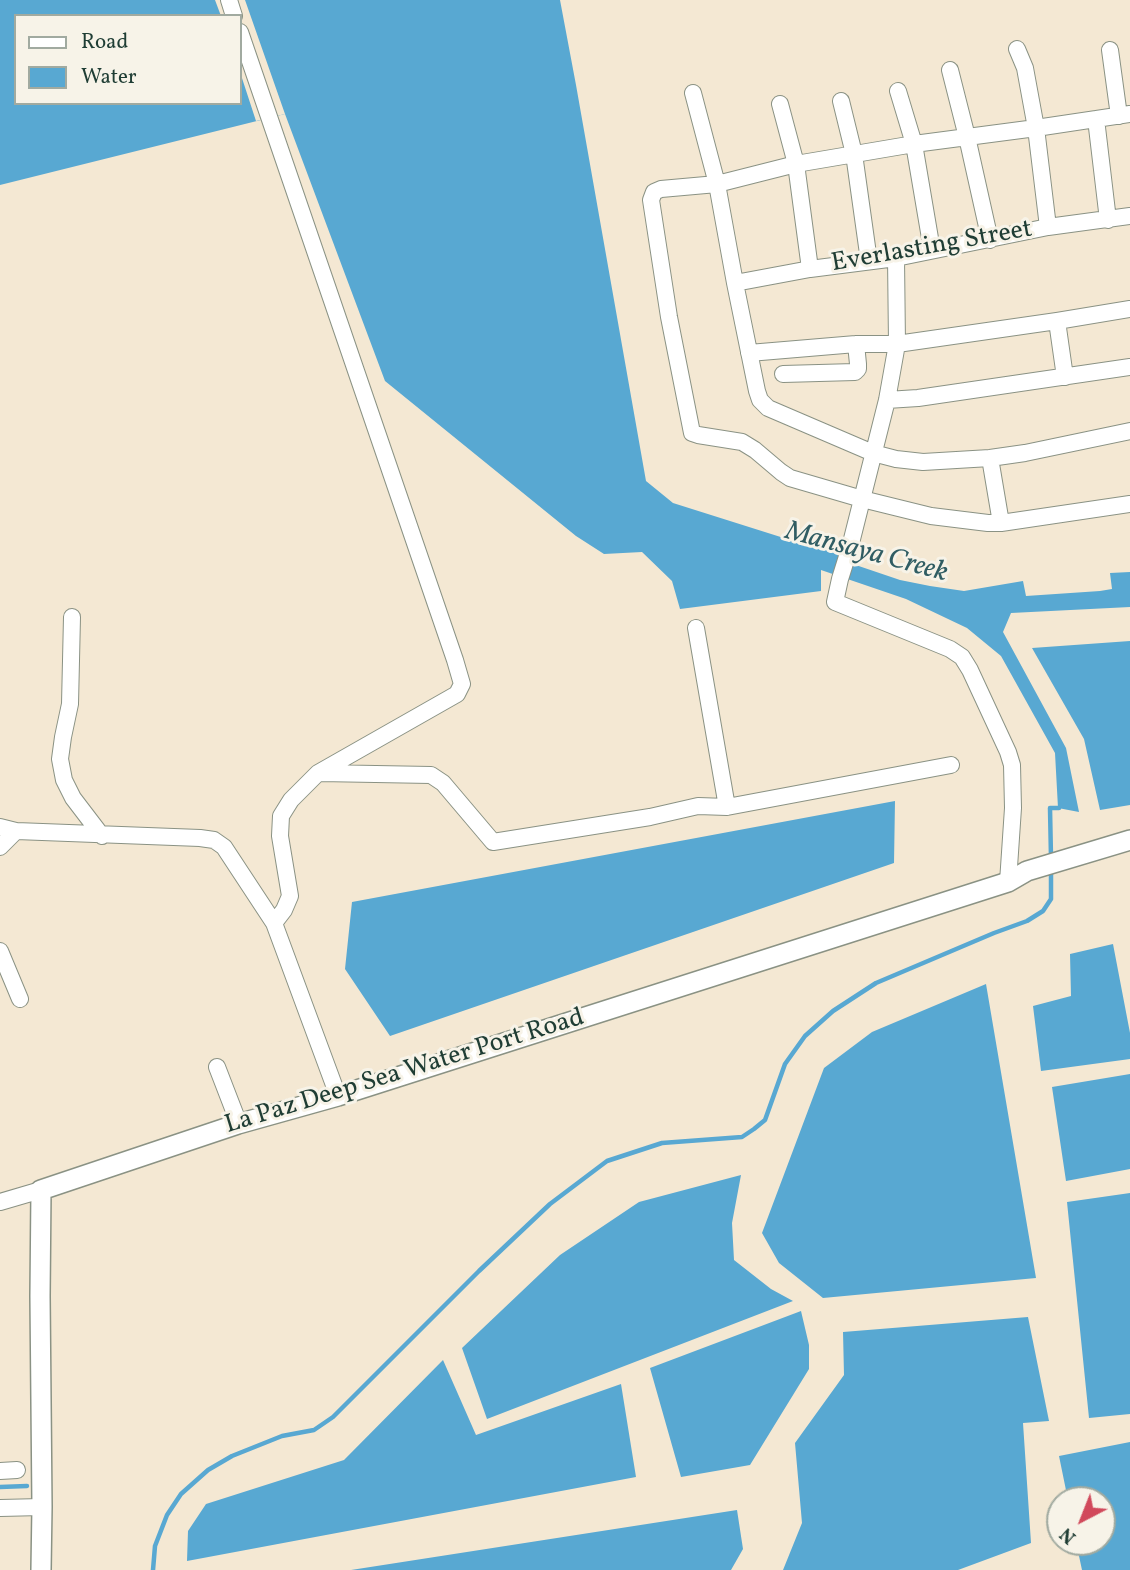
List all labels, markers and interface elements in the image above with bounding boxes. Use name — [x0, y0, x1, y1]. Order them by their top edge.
legend — [14, 14, 242, 105]
text: Road — [81, 28, 128, 57]
text: Water — [81, 63, 137, 92]
street label: Everlasting Street — [829, 215, 1035, 281]
water label: Mansaya Creek — [781, 516, 951, 592]
street label: La Paz Deep Sea Water Port Road — [222, 1003, 588, 1143]
north arrow — [1046, 1486, 1116, 1556]
text: N — [1054, 1521, 1082, 1549]

